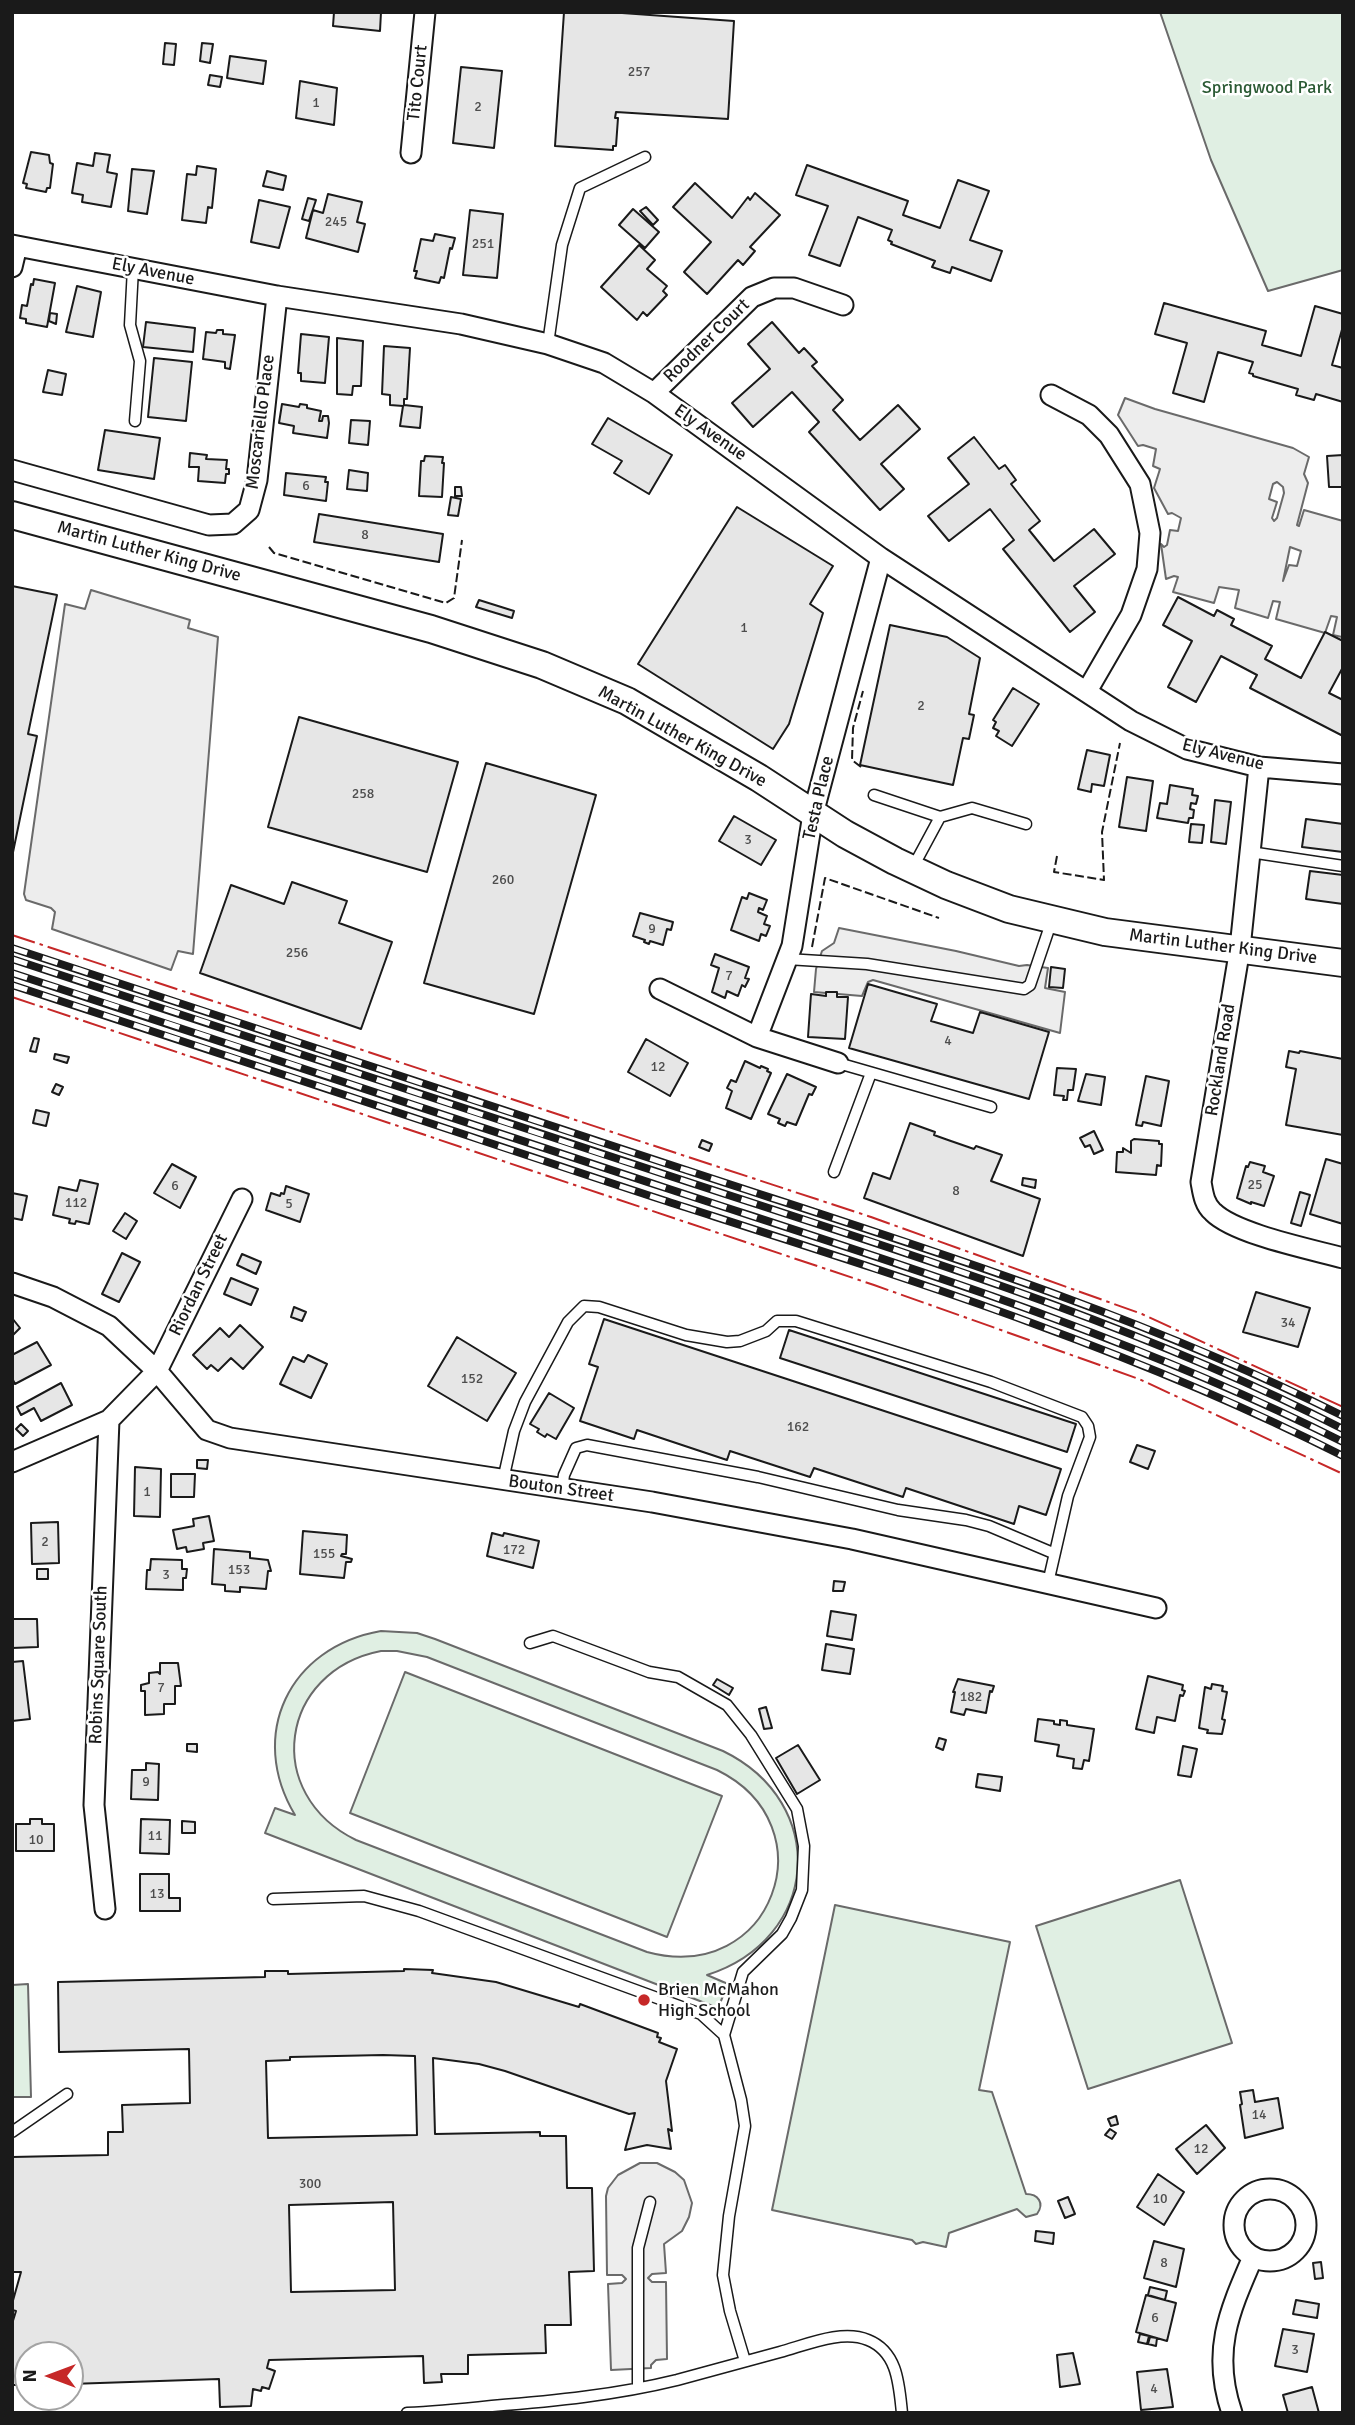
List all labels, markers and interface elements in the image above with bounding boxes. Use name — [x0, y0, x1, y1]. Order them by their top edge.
street label: Tito Court — [403, 44, 433, 122]
house number: 257 — [628, 64, 650, 80]
park label: Springwood Park — [1202, 77, 1332, 99]
house number: 1 — [312, 95, 320, 111]
house number: 2 — [474, 99, 482, 115]
house number: 245 — [325, 214, 347, 230]
house number: 251 — [472, 236, 494, 252]
street label: Ely Avenue — [110, 253, 196, 291]
street label: Roodner Court — [659, 295, 755, 387]
street label: Moscariello Place — [242, 353, 280, 491]
street label: Ely Avenue — [669, 400, 751, 466]
house number: 6 — [302, 478, 310, 494]
street label: Martin Luther King Drive — [55, 517, 243, 587]
house number: 8 — [361, 527, 369, 543]
house number: 1 — [740, 620, 748, 636]
street label: Martin Luther King Drive — [594, 682, 770, 792]
house number: 2 — [917, 698, 925, 714]
street label: Ely Avenue — [1180, 734, 1266, 776]
street label: Testa Place — [799, 754, 839, 842]
house number: 258 — [352, 786, 374, 802]
house number: 3 — [744, 832, 752, 848]
house number: 260 — [492, 872, 514, 888]
house number: 9 — [648, 921, 656, 937]
street label: Martin Luther King Drive — [1128, 925, 1318, 969]
house number: 256 — [286, 945, 308, 961]
house number: 7 — [725, 968, 733, 984]
street label: Rockland Road — [1201, 1002, 1241, 1118]
house number: 4 — [944, 1033, 952, 1049]
house number: 12 — [650, 1059, 666, 1075]
house number: 25 — [1247, 1177, 1263, 1193]
house number: 6 — [171, 1178, 179, 1194]
house number: 8 — [952, 1183, 960, 1199]
house number: 112 — [65, 1195, 87, 1211]
house number: 5 — [285, 1196, 293, 1212]
street label: Riordan Street — [165, 1230, 233, 1340]
house number: 34 — [1280, 1315, 1296, 1331]
house number: 152 — [461, 1371, 483, 1387]
house number: 162 — [787, 1419, 809, 1435]
street label: Bouton Street — [507, 1471, 615, 1507]
house number: 1 — [143, 1484, 151, 1500]
house number: 2 — [41, 1534, 49, 1550]
house number: 172 — [503, 1542, 525, 1558]
house number: 155 — [313, 1546, 335, 1562]
house number: 153 — [228, 1562, 250, 1578]
house number: 3 — [162, 1567, 170, 1583]
street label: Robins Square South — [85, 1585, 113, 1745]
house number: 7 — [157, 1680, 165, 1696]
house number: 182 — [960, 1689, 982, 1705]
house number: 9 — [142, 1774, 150, 1790]
house number: 11 — [147, 1828, 163, 1844]
house number: 10 — [28, 1832, 44, 1848]
house number: 13 — [149, 1886, 165, 1902]
place label: Brien McMahon High School — [658, 1979, 779, 2022]
marker: Brien McMahon High School — [636, 1992, 652, 2008]
house number: 14 — [1251, 2107, 1267, 2123]
house number: 12 — [1193, 2141, 1209, 2157]
house number: 300 — [299, 2176, 321, 2192]
house number: 10 — [1152, 2191, 1168, 2207]
house number: 8 — [1160, 2255, 1168, 2271]
house number: 6 — [1151, 2310, 1159, 2326]
north arrow — [14, 2341, 84, 2411]
house number: 3 — [1291, 2342, 1299, 2358]
text: N — [18, 2369, 42, 2383]
house number: 4 — [1150, 2381, 1158, 2397]

